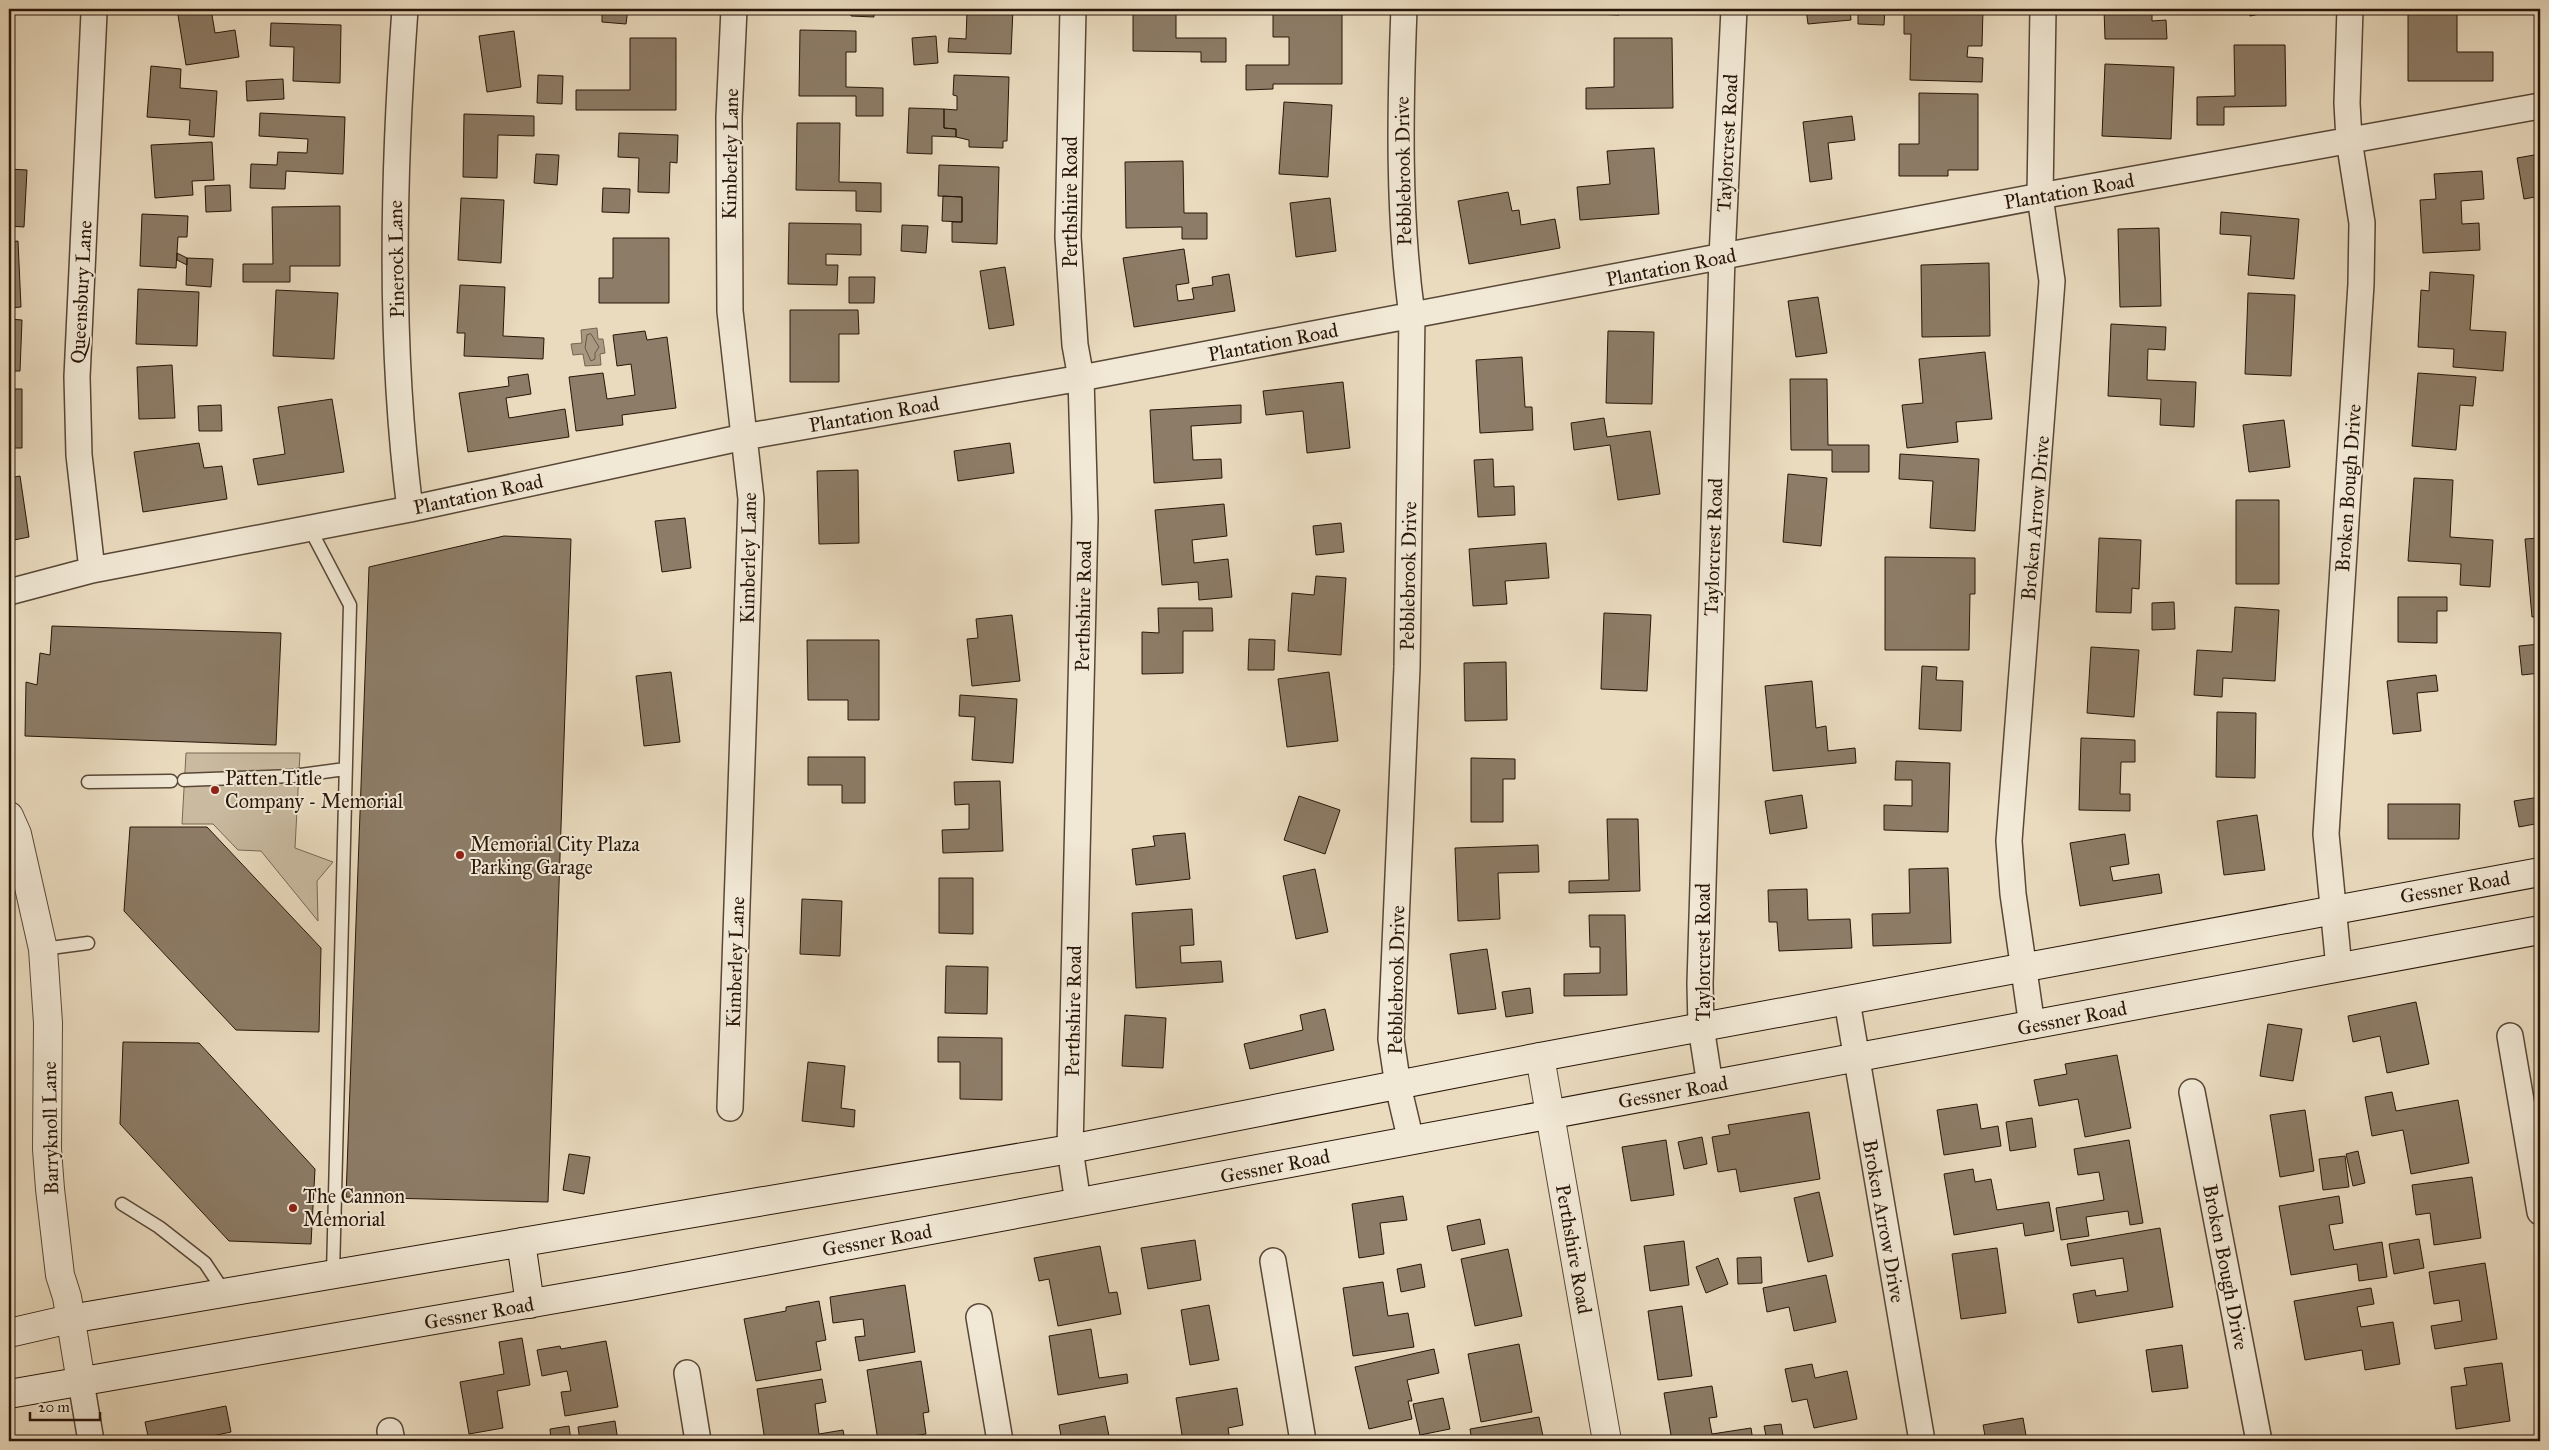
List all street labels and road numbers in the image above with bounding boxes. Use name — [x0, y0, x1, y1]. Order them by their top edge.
street label: Taylorcrest Road — [1711, 73, 1743, 213]
street label: Kimberley Lane — [717, 88, 743, 220]
street label: Pebblebrook Drive — [1390, 96, 1416, 246]
street label: Perthshire Road — [1058, 136, 1082, 268]
street label: Plantation Road — [2002, 168, 2136, 214]
street label: Pinerock Lane — [383, 200, 409, 318]
street label: Queensbury Lane — [65, 220, 97, 364]
street label: Plantation Road — [1604, 243, 1738, 291]
street label: Plantation Road — [1206, 318, 1340, 366]
street label: Plantation Road — [807, 391, 941, 437]
street label: Broken Bough Drive — [2330, 403, 2367, 573]
street label: Broken Arrow Drive — [2016, 435, 2054, 601]
street label: Plantation Road — [411, 469, 545, 519]
street label: Taylorcrest Road — [1699, 477, 1727, 617]
street label: Kimberley Lane — [735, 492, 761, 624]
street label: Pebblebrook Drive — [1395, 501, 1421, 651]
street label: Perthshire Road — [1070, 540, 1096, 672]
street label: Gessner Road — [2398, 866, 2512, 908]
street label: Taylorcrest Road — [1691, 883, 1715, 1021]
street label: Kimberley Lane — [721, 896, 749, 1028]
street label: Pebblebrook Drive — [1383, 905, 1409, 1055]
street label: Perthshire Road — [1060, 945, 1086, 1077]
street label: Gessner Road — [2015, 996, 2129, 1040]
street label: Barryknoll Lane — [37, 1061, 63, 1195]
street label: Gessner Road — [1616, 1071, 1730, 1113]
street label: Broken Arrow Drive — [1858, 1137, 1910, 1305]
street label: Gessner Road — [1218, 1144, 1332, 1188]
street label: Perthshire Road — [1551, 1182, 1597, 1316]
street label: Broken Bough Drive — [2197, 1182, 2254, 1352]
street label: Gessner Road — [820, 1219, 934, 1261]
street label: Gessner Road — [422, 1292, 536, 1334]

